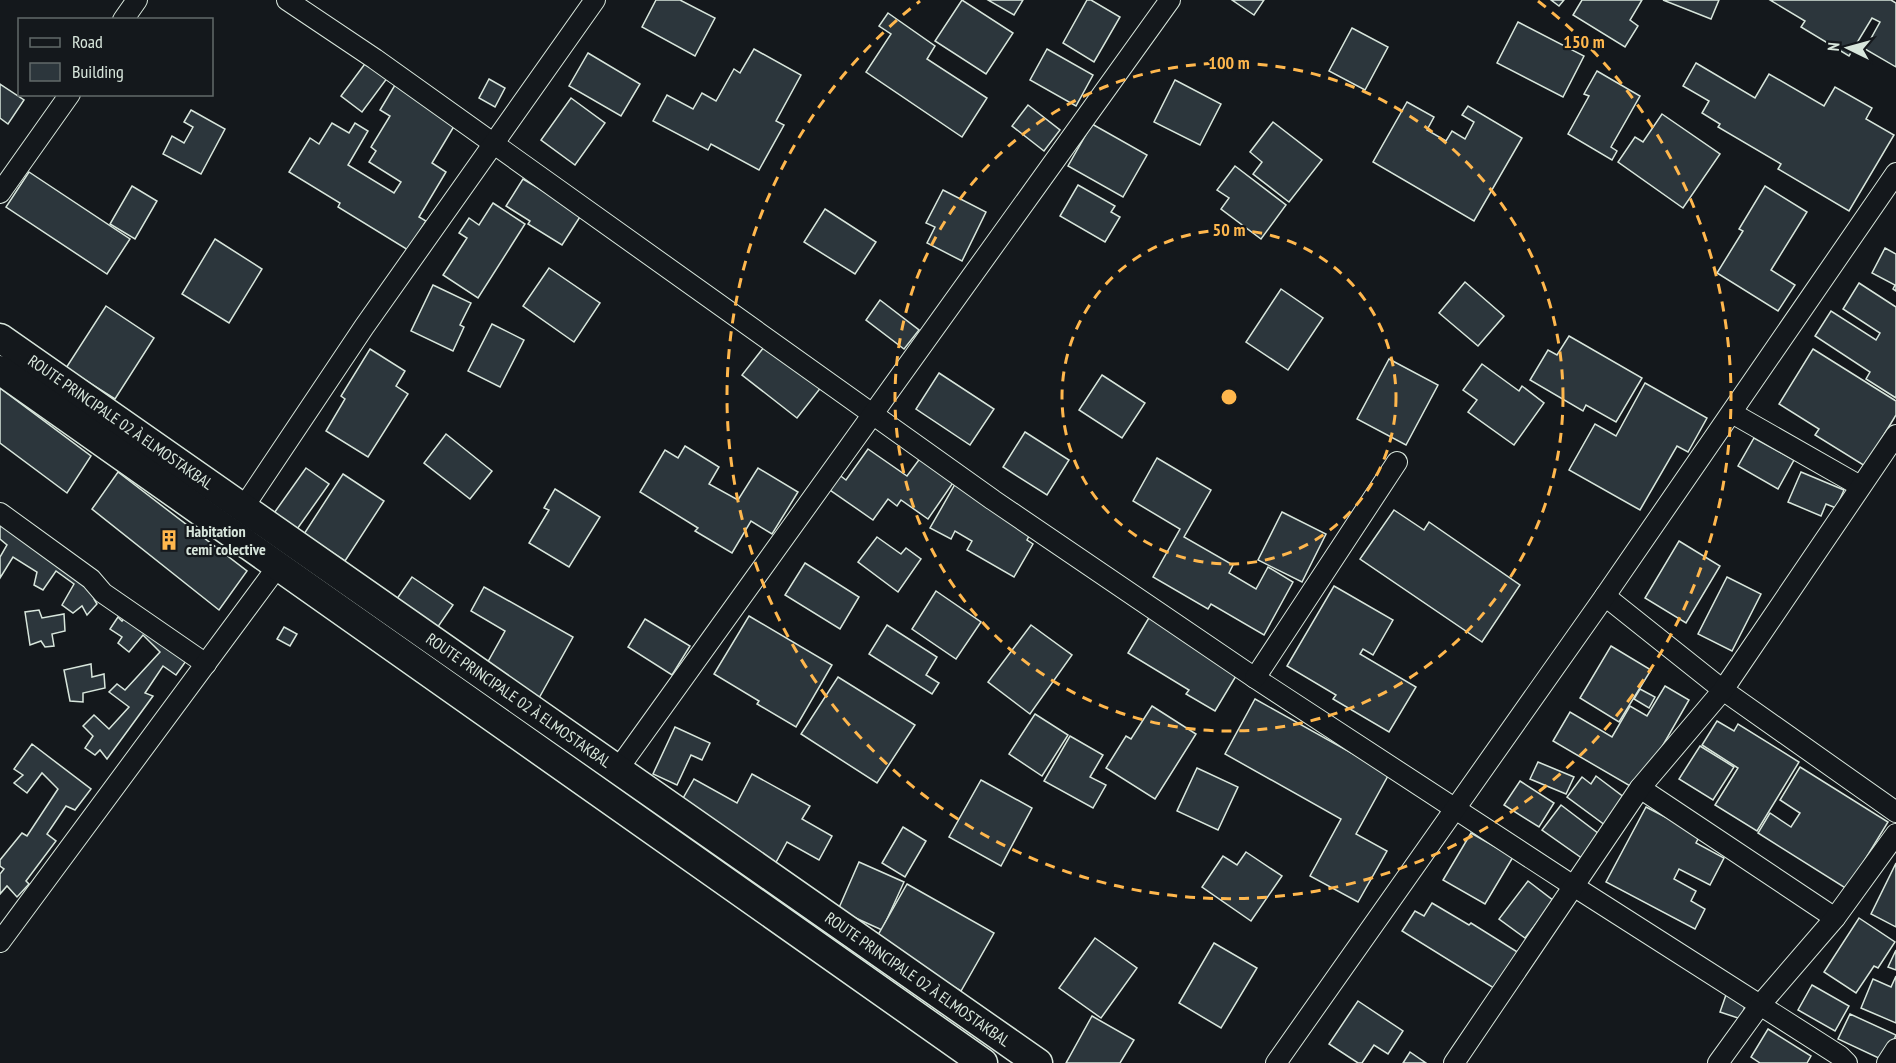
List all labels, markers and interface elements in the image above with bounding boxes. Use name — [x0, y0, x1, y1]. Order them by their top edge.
legend — [18, 18, 213, 96]
north arrow — [1818, 18, 1878, 78]
text: Road — [72, 30, 103, 53]
text: 150 m — [1563, 30, 1605, 53]
text: N — [1823, 42, 1843, 52]
text: 100 m — [1208, 51, 1250, 74]
text: Building — [72, 60, 124, 83]
text: 50 m — [1213, 218, 1245, 241]
street label: ROUTE PRINCIPALE 02 À ELMOSTAKBAL — [25, 350, 218, 494]
centre of rings — [1219, 387, 1239, 407]
place label: Habitation cemi colective — [186, 521, 266, 559]
building icon: Habitation cemi colective — [157, 528, 181, 552]
street label: ROUTE PRINCIPALE 02 À ELMOSTAKBAL — [423, 628, 616, 772]
street label: ROUTE PRINCIPALE 02 À ELMOSTAKBAL — [822, 907, 1015, 1051]

